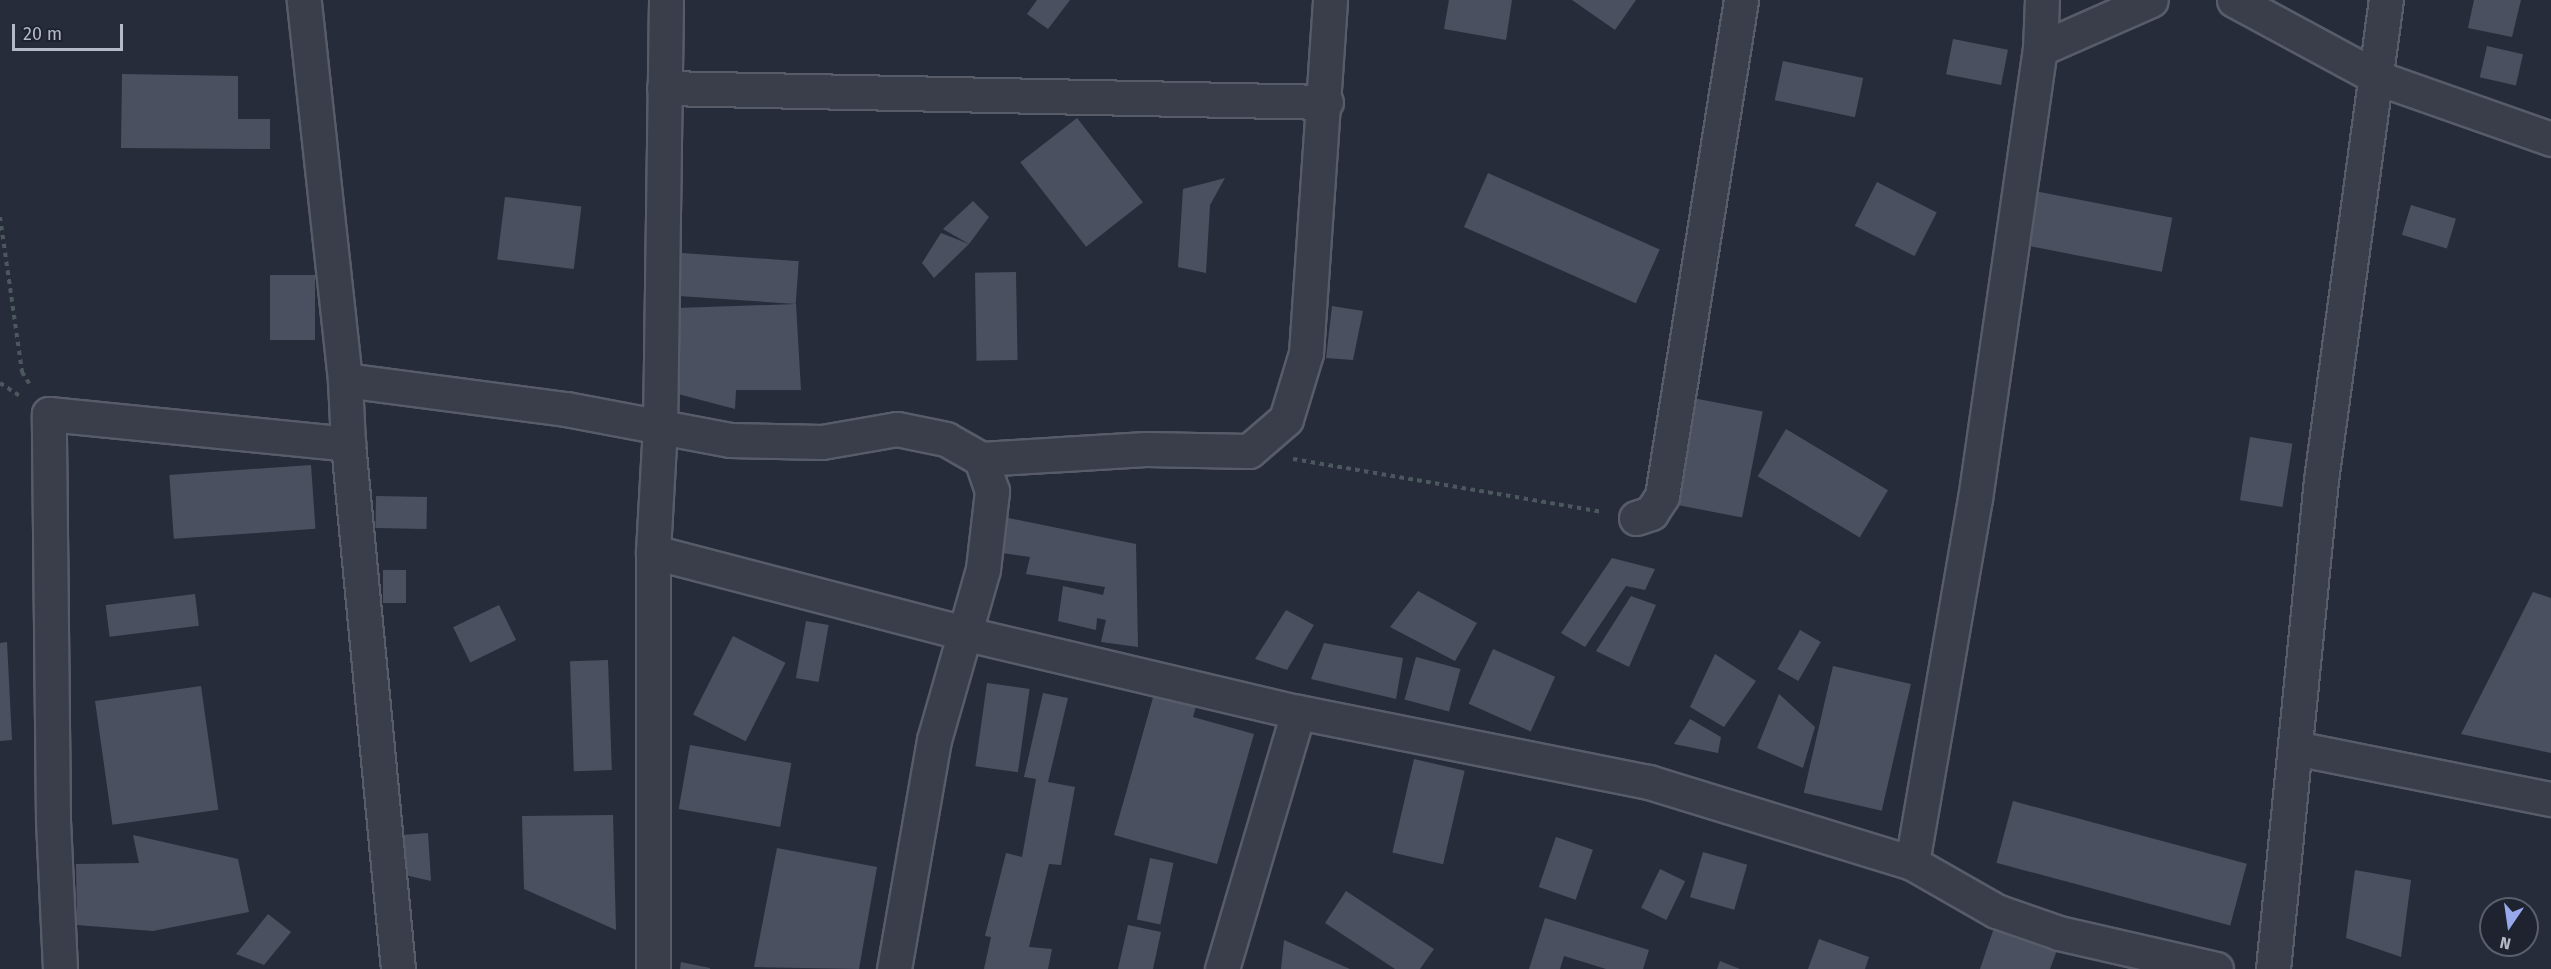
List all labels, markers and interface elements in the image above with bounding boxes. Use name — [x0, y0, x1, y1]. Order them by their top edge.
scale bar — [15, 12, 126, 50]
text: 20 m — [23, 23, 62, 45]
north arrow — [2479, 897, 2539, 957]
text: N — [2498, 933, 2513, 954]

